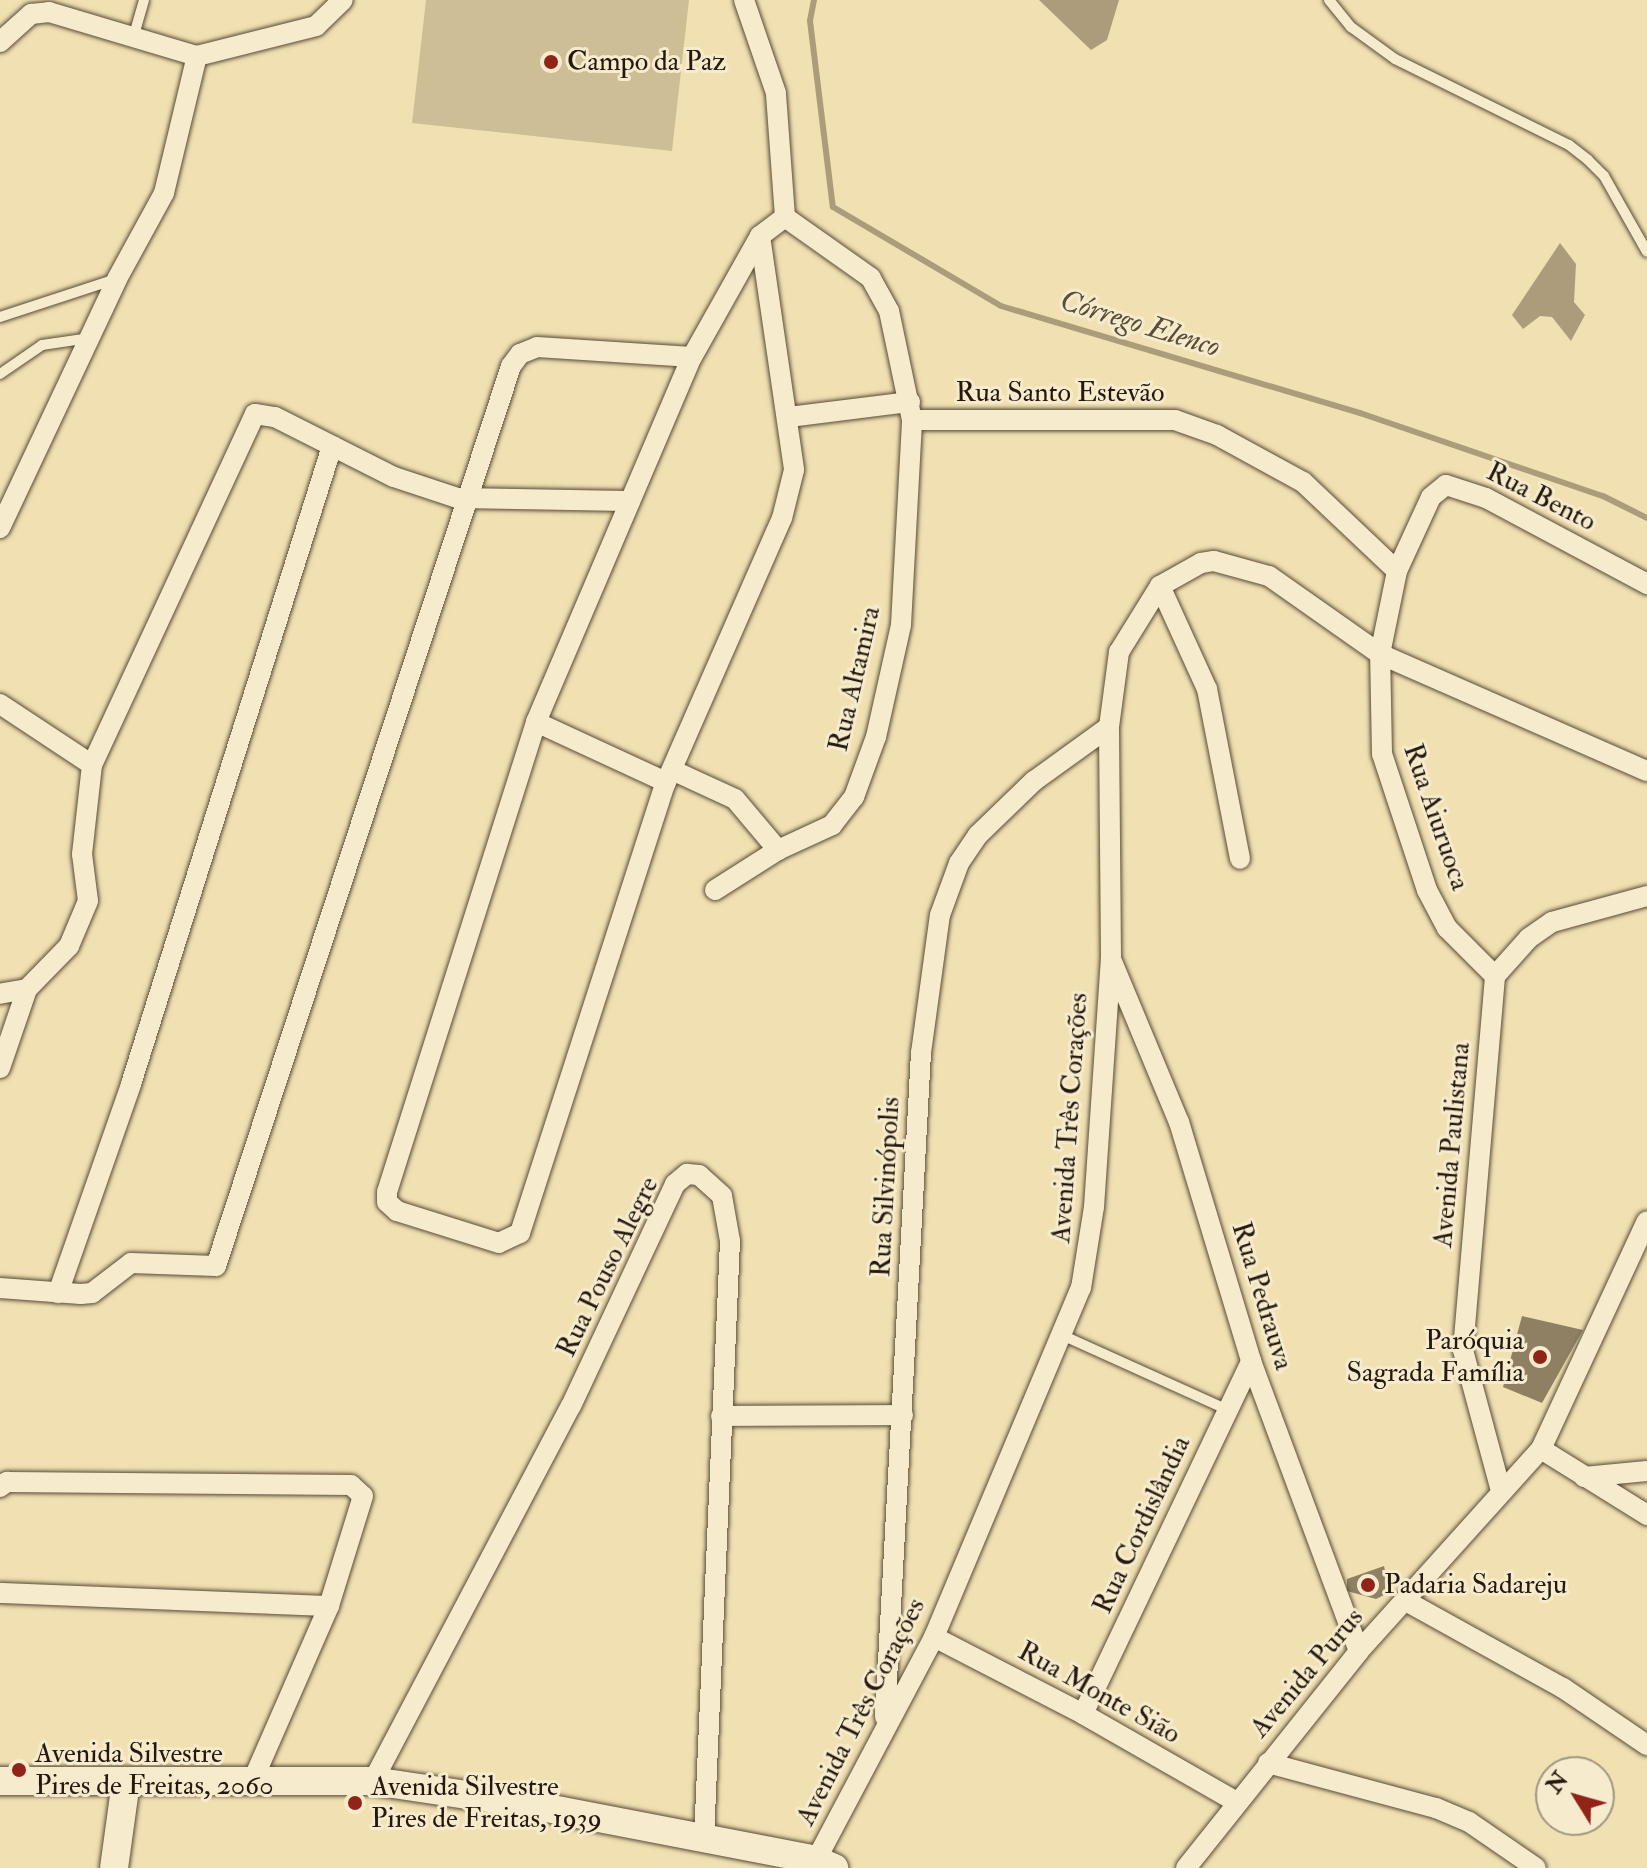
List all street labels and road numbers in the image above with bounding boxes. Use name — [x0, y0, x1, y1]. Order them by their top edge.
street label: Rua Santo Estevão — [956, 376, 1164, 410]
street label: Rua Bento — [1481, 455, 1601, 539]
street label: Rua Altamira — [822, 603, 888, 755]
street label: Rua Aiuruoca — [1395, 739, 1477, 895]
street label: Avenida Três Corações — [1044, 992, 1096, 1244]
street label: Avenida Paulistana — [1426, 1041, 1478, 1249]
street label: Rua Silvinópolis — [864, 1096, 908, 1278]
street label: Rua Pouso Alegre — [550, 1171, 666, 1363]
street label: Rua Pedrauva — [1224, 1218, 1300, 1374]
street label: Rua Cordislândia — [1086, 1431, 1198, 1619]
street label: Avenida Três Corações — [789, 1593, 933, 1831]
street label: Avenida Purus — [1243, 1601, 1371, 1745]
street label: Rua Monte Sião — [1012, 1635, 1186, 1751]

